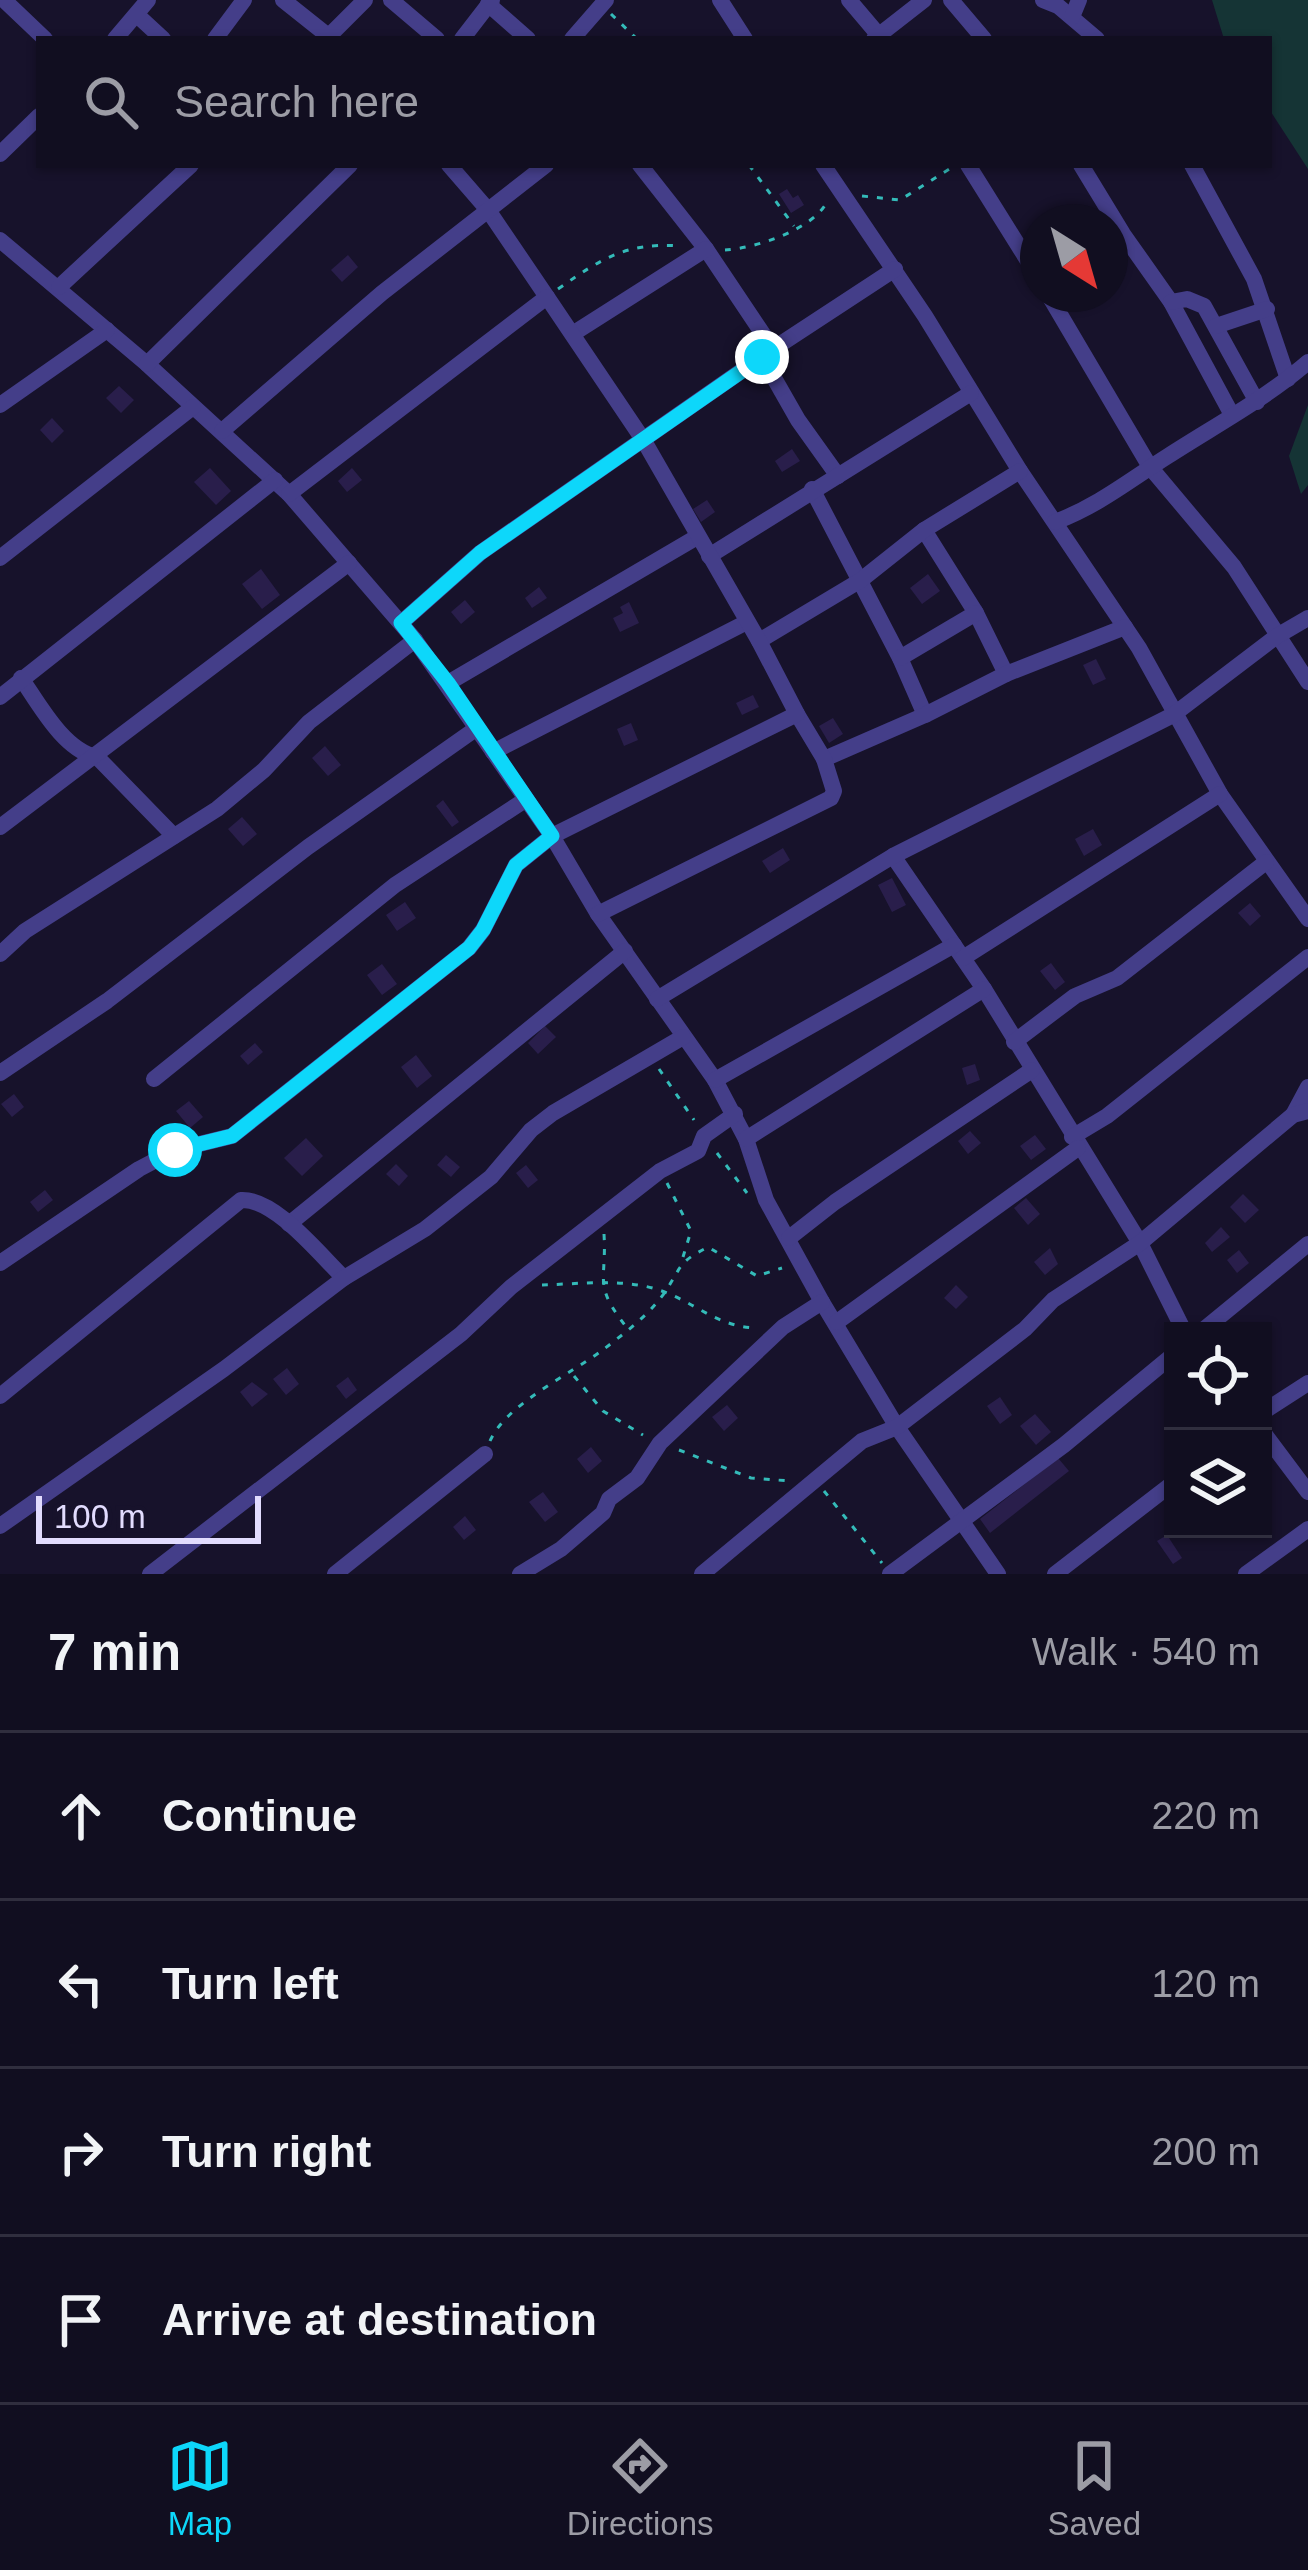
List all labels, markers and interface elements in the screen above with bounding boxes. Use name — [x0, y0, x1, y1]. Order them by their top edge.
search box — [36, 36, 1272, 168]
icon: search — [78, 69, 144, 135]
text: Search here — [174, 76, 419, 127]
north arrow — [1020, 204, 1128, 312]
route end — [735, 330, 789, 384]
route start — [148, 1123, 202, 1177]
map controls — [1164, 1322, 1272, 1538]
button: locate — [1164, 1322, 1272, 1430]
button: layers — [1164, 1430, 1272, 1538]
scale bar — [36, 1490, 261, 1543]
text: 100 m — [54, 1498, 146, 1535]
text: 7 min — [48, 1624, 181, 1681]
text: Walk · 540 m — [1032, 1630, 1260, 1673]
icon: ahead — [48, 1783, 114, 1849]
text: Continue — [162, 1790, 357, 1841]
text: 220 m — [1152, 1794, 1260, 1837]
icon: left — [48, 1951, 114, 2017]
text: Turn left — [162, 1958, 339, 2009]
text: 120 m — [1152, 1962, 1260, 2005]
icon: right — [48, 2119, 114, 2185]
text: Turn right — [162, 2126, 371, 2177]
text: 200 m — [1152, 2130, 1260, 2173]
icon: arrive — [48, 2287, 114, 2353]
text: Arrive at destination — [162, 2294, 597, 2345]
tab: Map — [167, 2433, 233, 2543]
tab: Directions — [567, 2433, 714, 2543]
tab: Saved — [1047, 2433, 1141, 2543]

